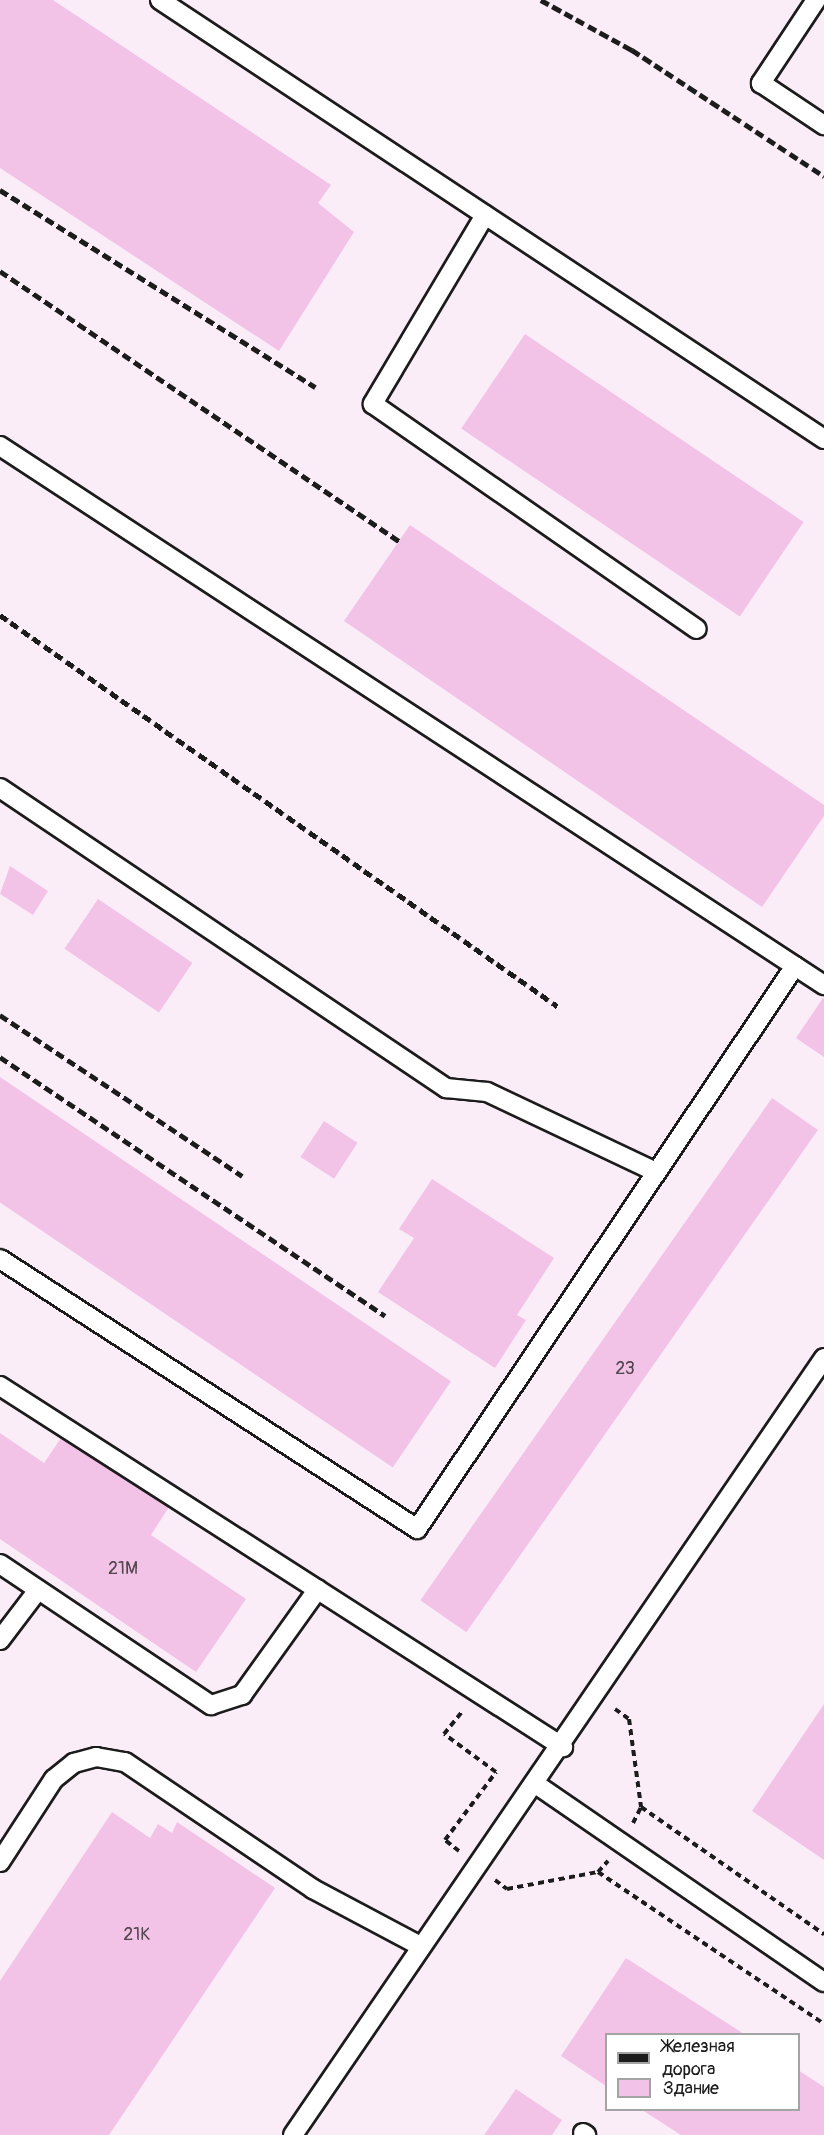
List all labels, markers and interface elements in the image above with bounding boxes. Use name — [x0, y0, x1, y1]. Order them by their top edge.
house number: 23 — [615, 1358, 635, 1380]
house number: 21М — [108, 1558, 138, 1580]
house number: 21К — [123, 1924, 151, 1946]
legend — [605, 2033, 800, 2111]
text: Железная дорога — [662, 2035, 735, 2081]
text: Здание — [663, 2077, 719, 2100]

